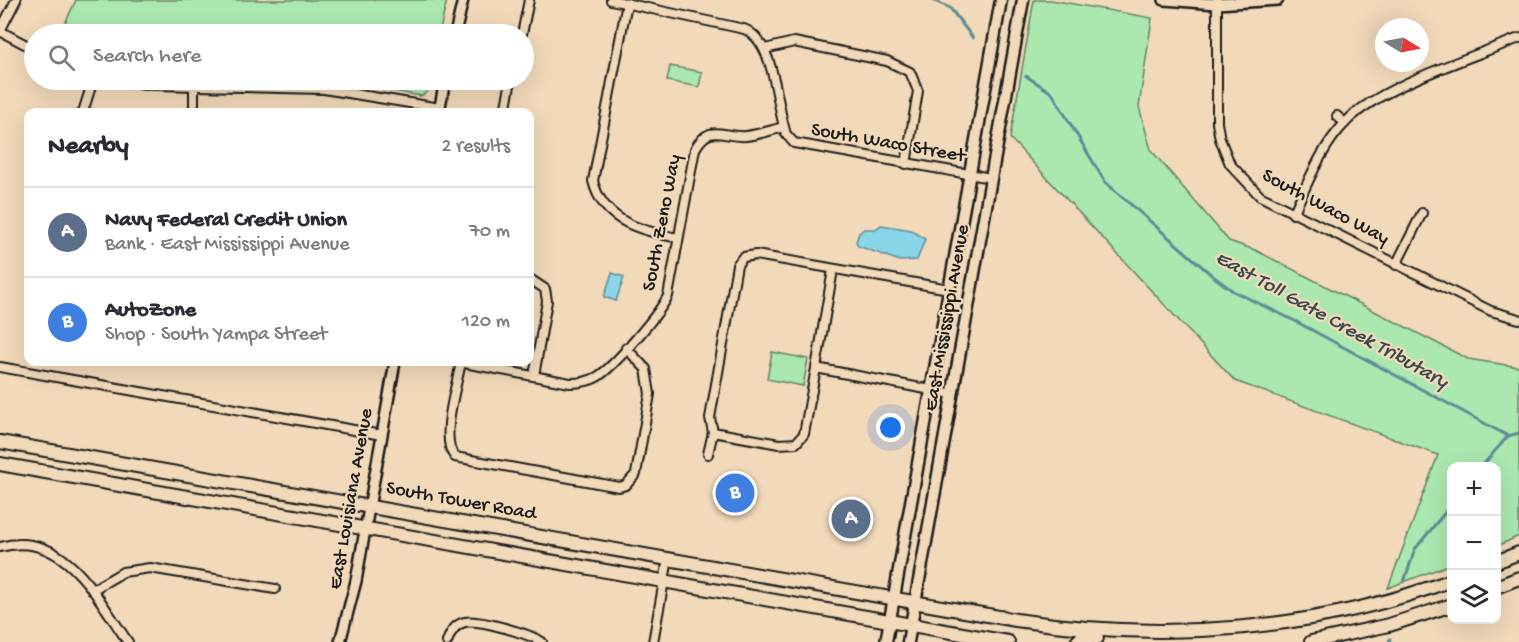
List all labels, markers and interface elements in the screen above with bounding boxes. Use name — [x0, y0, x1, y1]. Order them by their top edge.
north arrow — [1375, 18, 1429, 72]
search box — [24, 24, 534, 90]
icon: search — [45, 41, 78, 74]
text: Search here — [93, 44, 201, 70]
street label: South Waco Street — [809, 119, 969, 169]
text: Nearby — [48, 132, 129, 163]
text: 2 results — [441, 136, 510, 159]
street label: South Zeno Way — [638, 153, 688, 293]
street label: South Waco Way — [1258, 165, 1393, 251]
text: Navy Federal Credit Union — [105, 208, 347, 234]
text: A — [62, 221, 73, 244]
text: 70 m — [469, 221, 510, 244]
street label: East Mississippi Avenue — [920, 222, 976, 413]
text: Bank · East Mississippi Avenue — [105, 234, 350, 257]
water label: East Toll Gate Creek Tributary — [1210, 246, 1453, 396]
text: AutoZone — [105, 298, 196, 324]
text: B — [62, 311, 73, 334]
text: 120 m — [462, 311, 510, 334]
text: Shop · South Yampa Street — [105, 324, 327, 347]
street label: East Louisiana Avenue — [325, 406, 379, 591]
your location — [876, 413, 905, 442]
map controls — [1447, 462, 1501, 624]
button: + — [1447, 462, 1501, 516]
pin: B — [716, 470, 754, 516]
street label: South Tower Road — [384, 477, 540, 527]
pin: A — [832, 496, 870, 542]
button: − — [1447, 516, 1501, 570]
button: layers — [1447, 570, 1501, 624]

